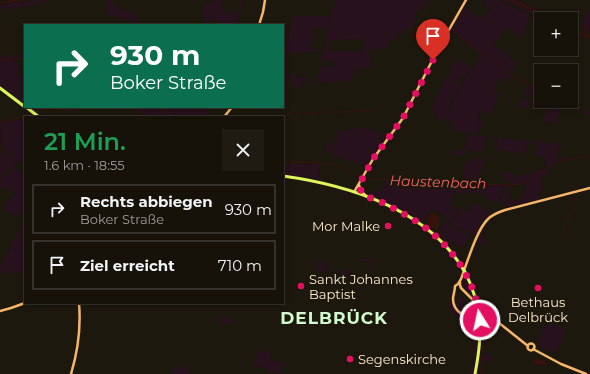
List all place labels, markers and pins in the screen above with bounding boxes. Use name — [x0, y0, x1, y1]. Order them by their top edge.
pin — [416, 19, 450, 60]
place label: Mor Malke — [312, 218, 380, 234]
marker: Mor Malke — [383, 221, 393, 231]
place label: Sankt Johannes Baptist — [309, 271, 413, 302]
marker: Sankt Johannes Baptist — [296, 281, 306, 291]
marker: Bethaus Delbrück — [533, 283, 543, 293]
place label: Bethaus Delbrück — [508, 294, 568, 325]
place label: Segenskirche — [358, 351, 446, 367]
marker: Segenskirche — [345, 354, 355, 364]

